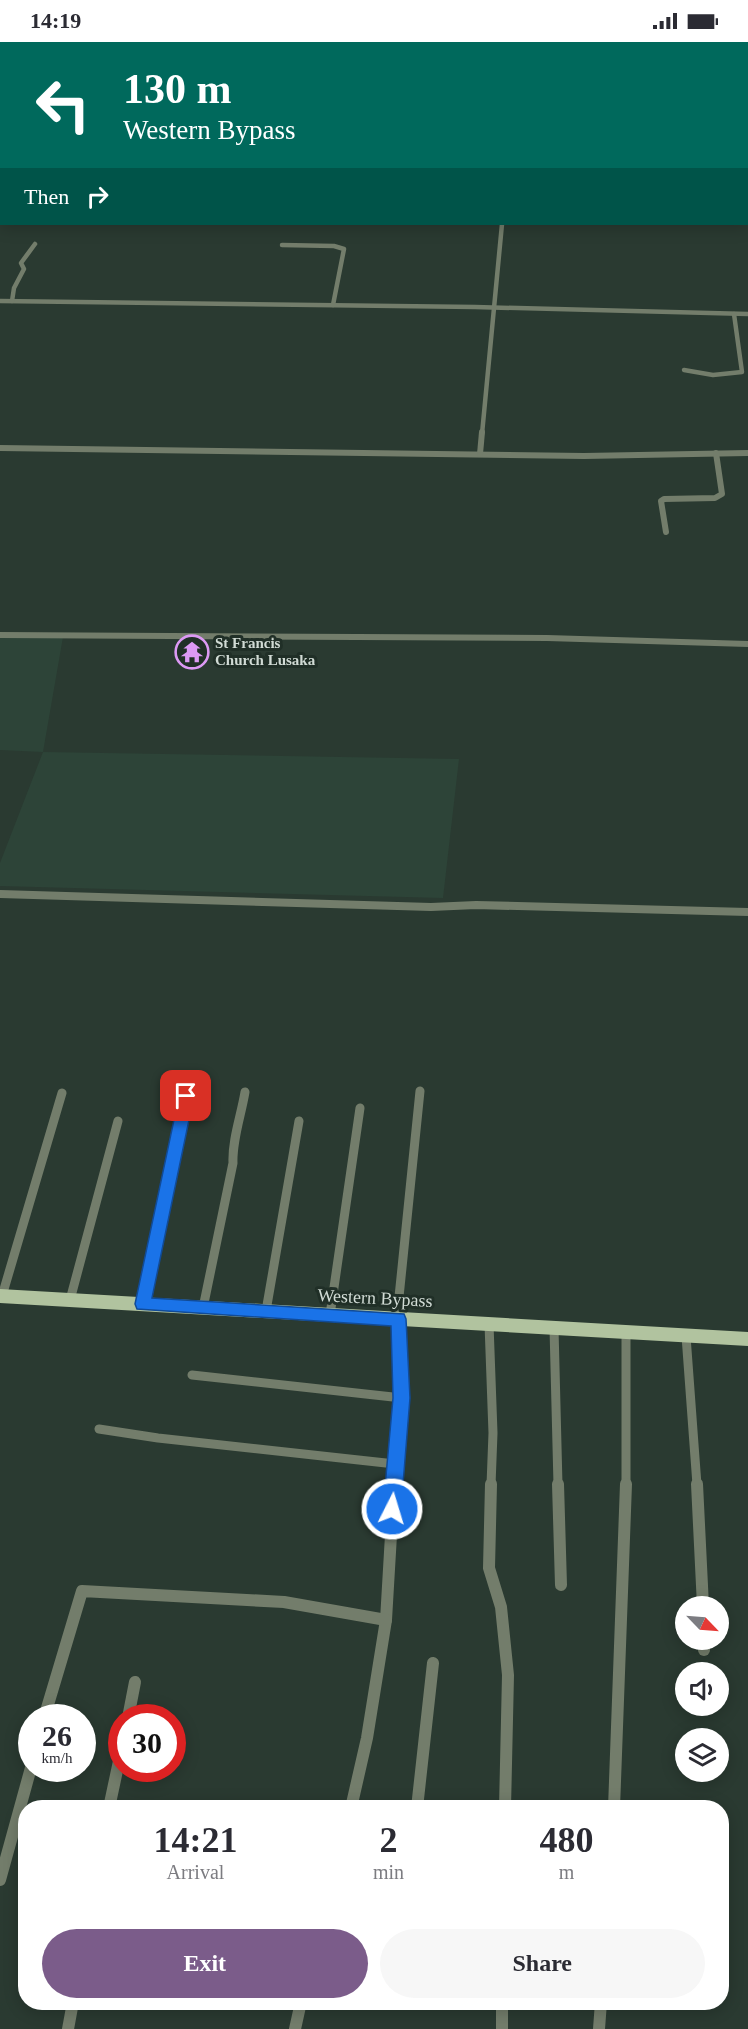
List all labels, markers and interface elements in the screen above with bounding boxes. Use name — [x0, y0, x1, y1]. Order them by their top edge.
text: 14:19 — [30, 8, 81, 33]
icon: left — [24, 66, 102, 144]
text: 130 m — [123, 66, 232, 112]
text: Western Bypass — [123, 115, 296, 145]
icon: right — [81, 180, 114, 213]
text: Then — [24, 184, 69, 209]
temple icon: St Francis Church Lusaka — [174, 634, 210, 670]
place label: St Francis Church Lusaka — [215, 635, 316, 668]
pin — [160, 1070, 211, 1121]
icon: arrive — [169, 1079, 202, 1112]
street label: Western Bypass — [317, 1285, 433, 1311]
position arrow — [360, 1477, 424, 1541]
north arrow — [675, 1596, 729, 1650]
map controls — [675, 1596, 729, 1782]
button: sound — [675, 1662, 729, 1716]
speed limit sign: 30 — [108, 1704, 186, 1782]
text: 26 — [42, 1719, 72, 1752]
button: layers — [675, 1728, 729, 1782]
text: km/h — [42, 1750, 72, 1766]
text: 14:21 — [153, 1820, 237, 1860]
text: 2 — [380, 1820, 398, 1860]
text: 480 — [540, 1820, 594, 1860]
text: Arrival — [167, 1861, 224, 1883]
text: min — [373, 1861, 404, 1883]
text: m — [559, 1861, 574, 1883]
button: Exit — [42, 1929, 368, 1998]
button: Share — [380, 1929, 705, 1998]

